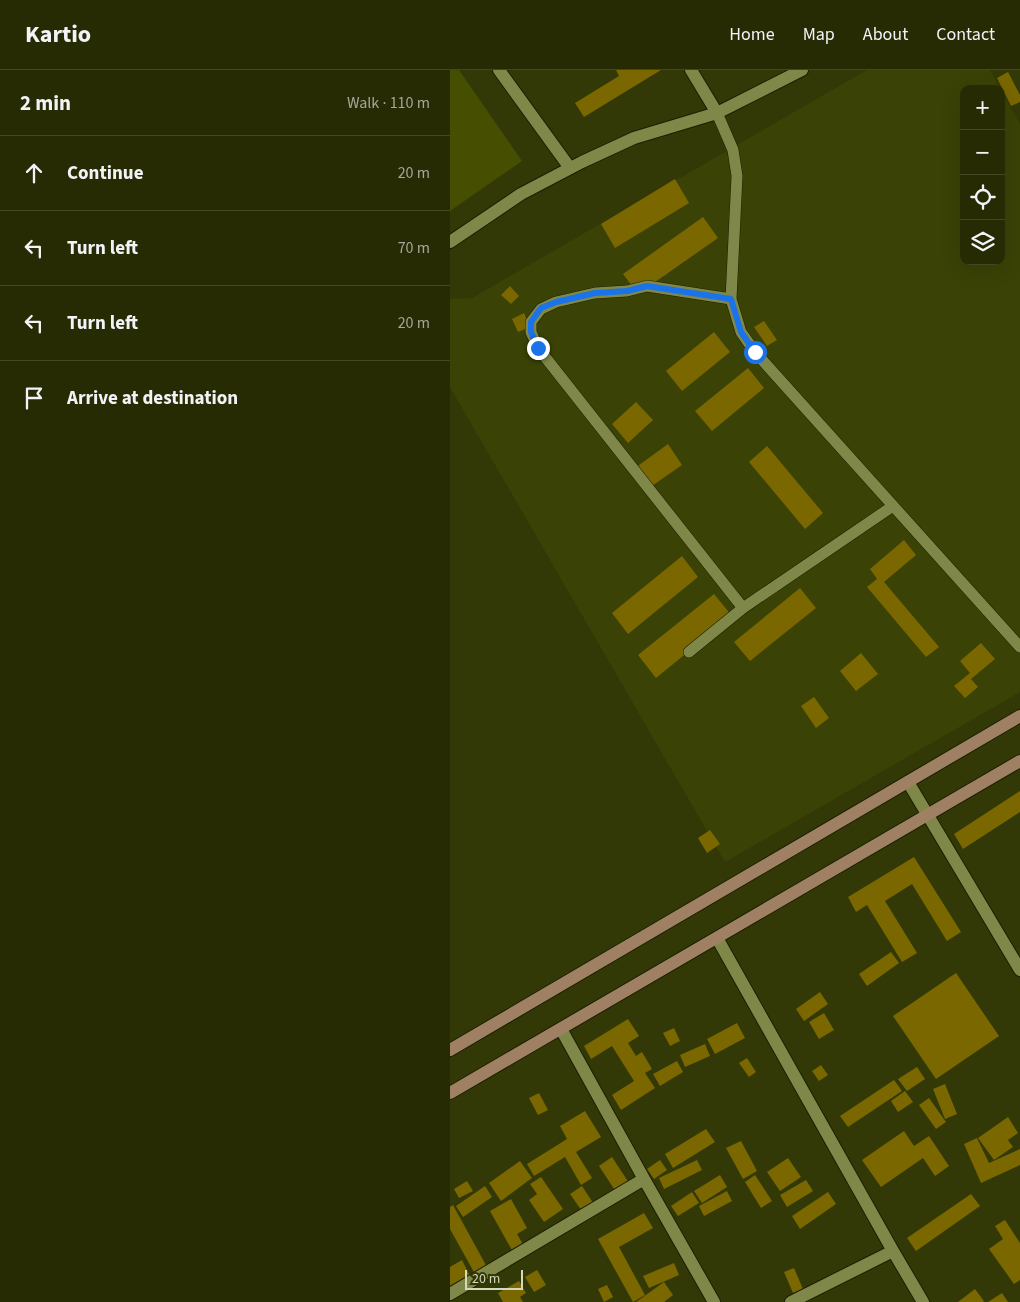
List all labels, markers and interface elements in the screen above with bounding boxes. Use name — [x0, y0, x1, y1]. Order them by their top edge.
text: Kartio — [25, 17, 91, 52]
text: Home — [729, 22, 775, 47]
text: Map — [803, 22, 835, 47]
text: About — [863, 22, 908, 47]
text: Contact — [936, 22, 995, 47]
map controls — [960, 85, 1005, 265]
button: + — [960, 85, 1005, 130]
text: 2 min — [20, 88, 71, 118]
text: Walk · 110 m — [347, 92, 430, 114]
button: − — [960, 130, 1005, 175]
icon: ahead — [20, 159, 48, 187]
text: Continue — [67, 160, 144, 187]
text: 20 m — [398, 162, 430, 184]
button: locate — [960, 175, 1005, 220]
button: layers — [960, 220, 1005, 265]
icon: left — [20, 234, 48, 262]
text: Turn left — [67, 235, 138, 262]
text: 70 m — [398, 237, 430, 259]
icon: left — [20, 309, 48, 337]
text: Turn left — [67, 310, 138, 337]
text: 20 m — [398, 312, 430, 334]
route end — [527, 337, 550, 360]
route start — [744, 341, 767, 364]
icon: arrive — [20, 384, 48, 412]
text: Arrive at destination — [67, 385, 238, 412]
scale bar — [465, 1267, 522, 1290]
text: 20 m — [472, 1269, 500, 1289]

